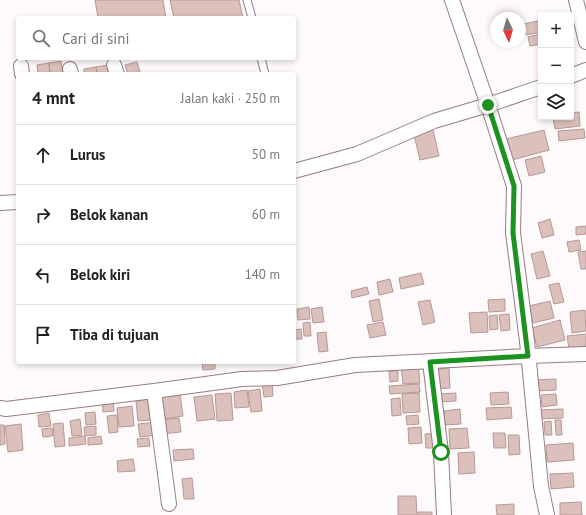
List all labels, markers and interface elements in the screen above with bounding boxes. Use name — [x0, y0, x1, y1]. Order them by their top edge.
north arrow — [490, 12, 526, 48]
map controls — [538, 12, 574, 120]
button: + — [538, 12, 574, 48]
search box — [16, 16, 296, 60]
icon: search — [30, 27, 52, 49]
text: Cari di sini — [62, 29, 130, 48]
button: − — [538, 48, 574, 84]
button: layers — [538, 84, 574, 120]
text: 4 mnt — [32, 87, 75, 109]
text: Jalan kaki · 250 m — [181, 90, 280, 107]
route end — [479, 96, 497, 114]
icon: ahead — [32, 144, 54, 166]
text: Lurus — [70, 145, 105, 164]
text: 50 m — [252, 146, 280, 163]
icon: right — [32, 204, 54, 226]
text: Belok kanan — [70, 205, 148, 224]
text: 60 m — [252, 206, 280, 223]
icon: left — [32, 264, 54, 286]
text: Belok kiri — [70, 265, 130, 284]
text: 140 m — [245, 266, 280, 283]
icon: arrive — [32, 324, 54, 346]
text: Tiba di tujuan — [70, 325, 159, 344]
route start — [432, 443, 450, 461]

